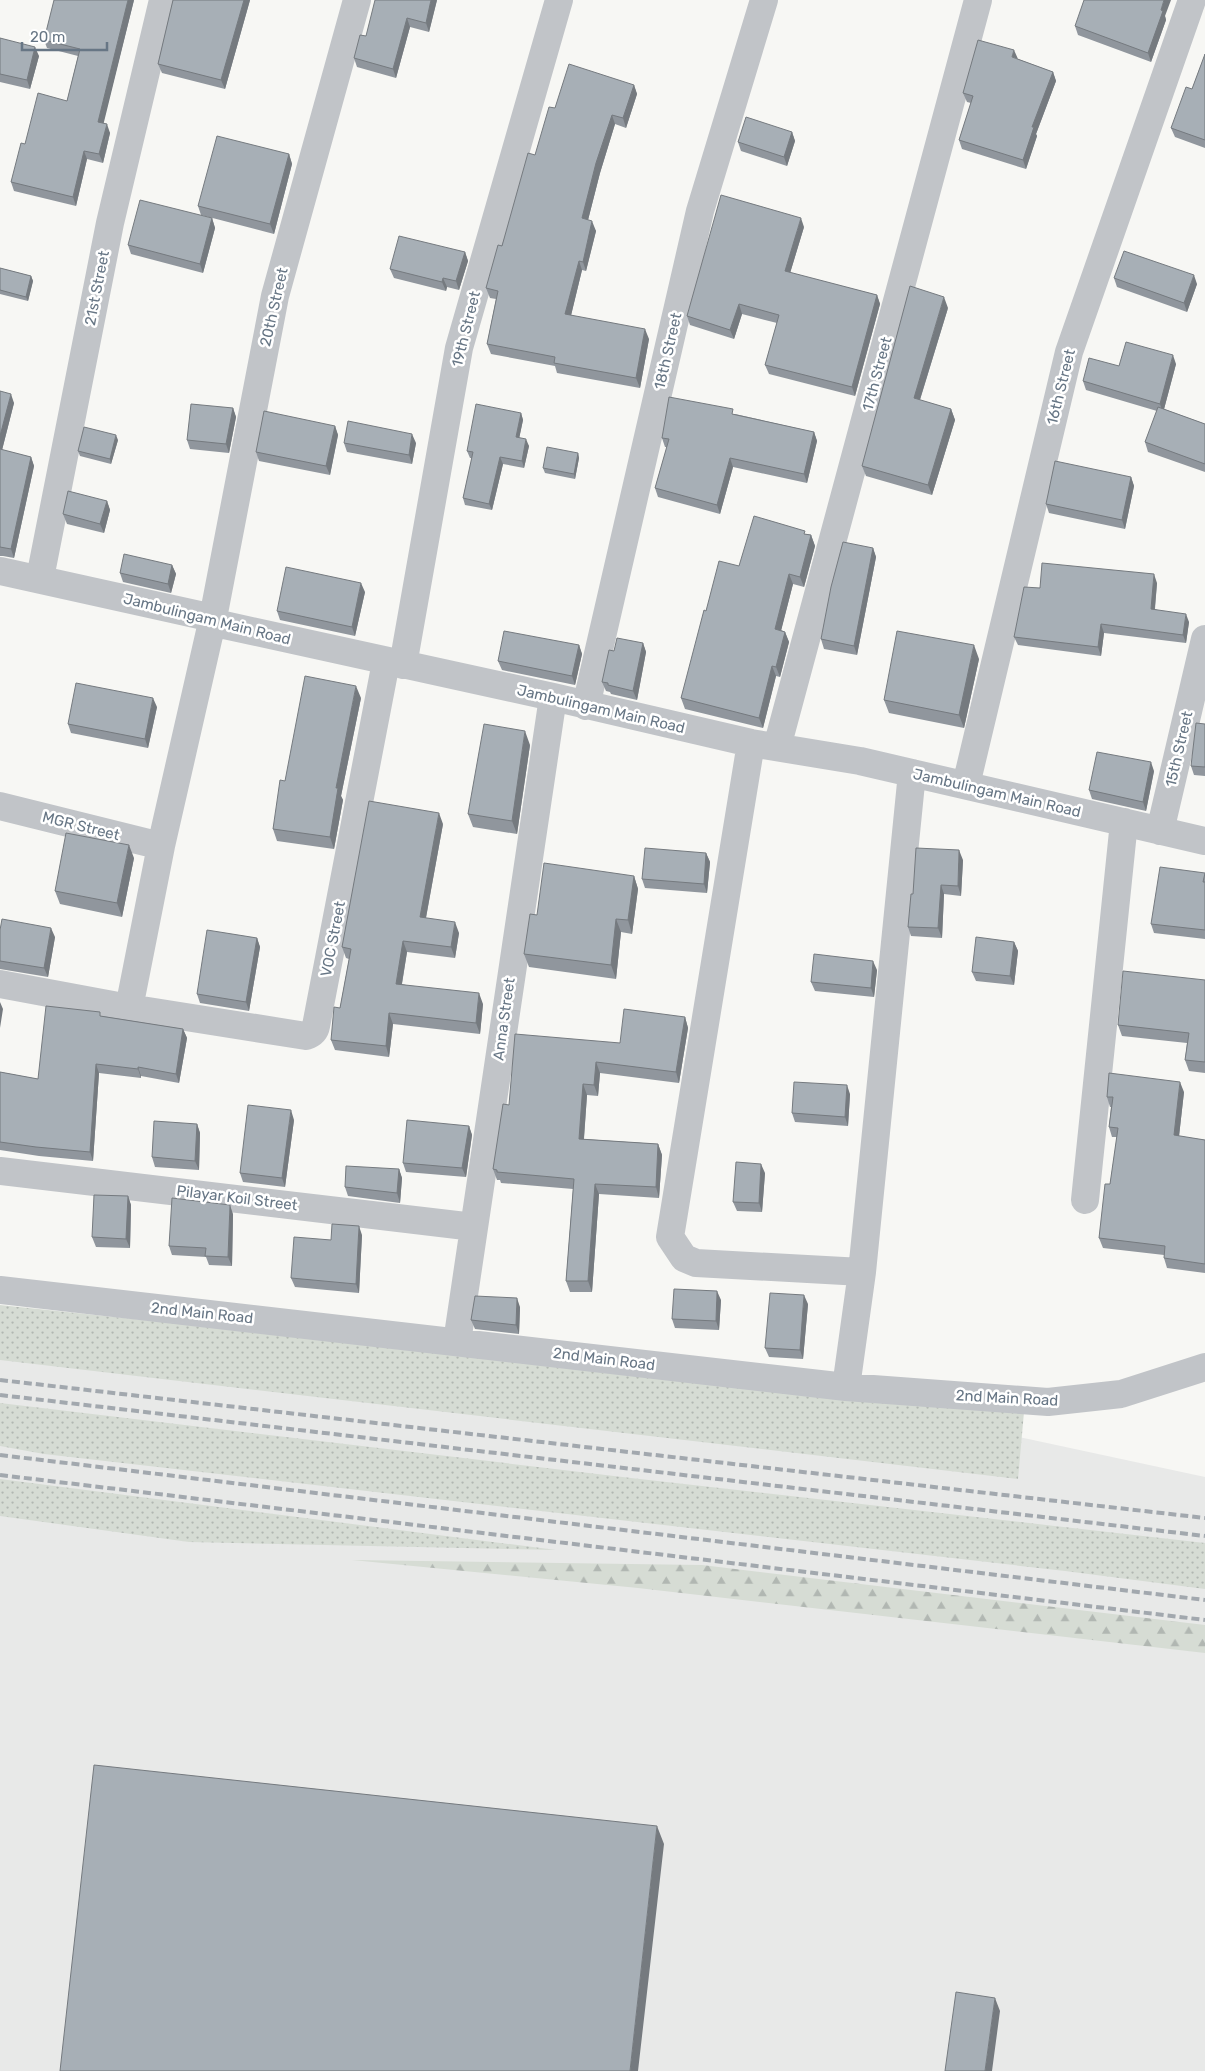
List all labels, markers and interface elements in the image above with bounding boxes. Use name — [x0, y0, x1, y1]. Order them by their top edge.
scale bar — [22, 20, 108, 52]
text: 20 m — [30, 28, 65, 46]
street label: 21st Street — [81, 249, 113, 327]
street label: 20th Street — [256, 266, 292, 348]
street label: 19th Street — [448, 289, 484, 369]
street label: 18th Street — [650, 311, 686, 391]
street label: 17th Street — [858, 335, 896, 413]
street label: 16th Street — [1043, 347, 1079, 427]
street label: Jambulingam Main Road — [121, 589, 293, 649]
street label: Jambulingam Main Road — [515, 681, 687, 737]
street label: 15th Street — [1162, 709, 1197, 789]
street label: Jambulingam Main Road — [911, 765, 1083, 821]
street label: MGR Street — [40, 808, 122, 844]
street label: VOC Street — [317, 900, 349, 978]
street label: Anna Street — [489, 976, 519, 1062]
street label: Pilayar Koil Street — [175, 1182, 299, 1214]
street label: 2nd Main Road — [150, 1299, 254, 1327]
street label: 2nd Main Road — [552, 1344, 656, 1374]
street label: 2nd Main Road — [955, 1386, 1059, 1410]

